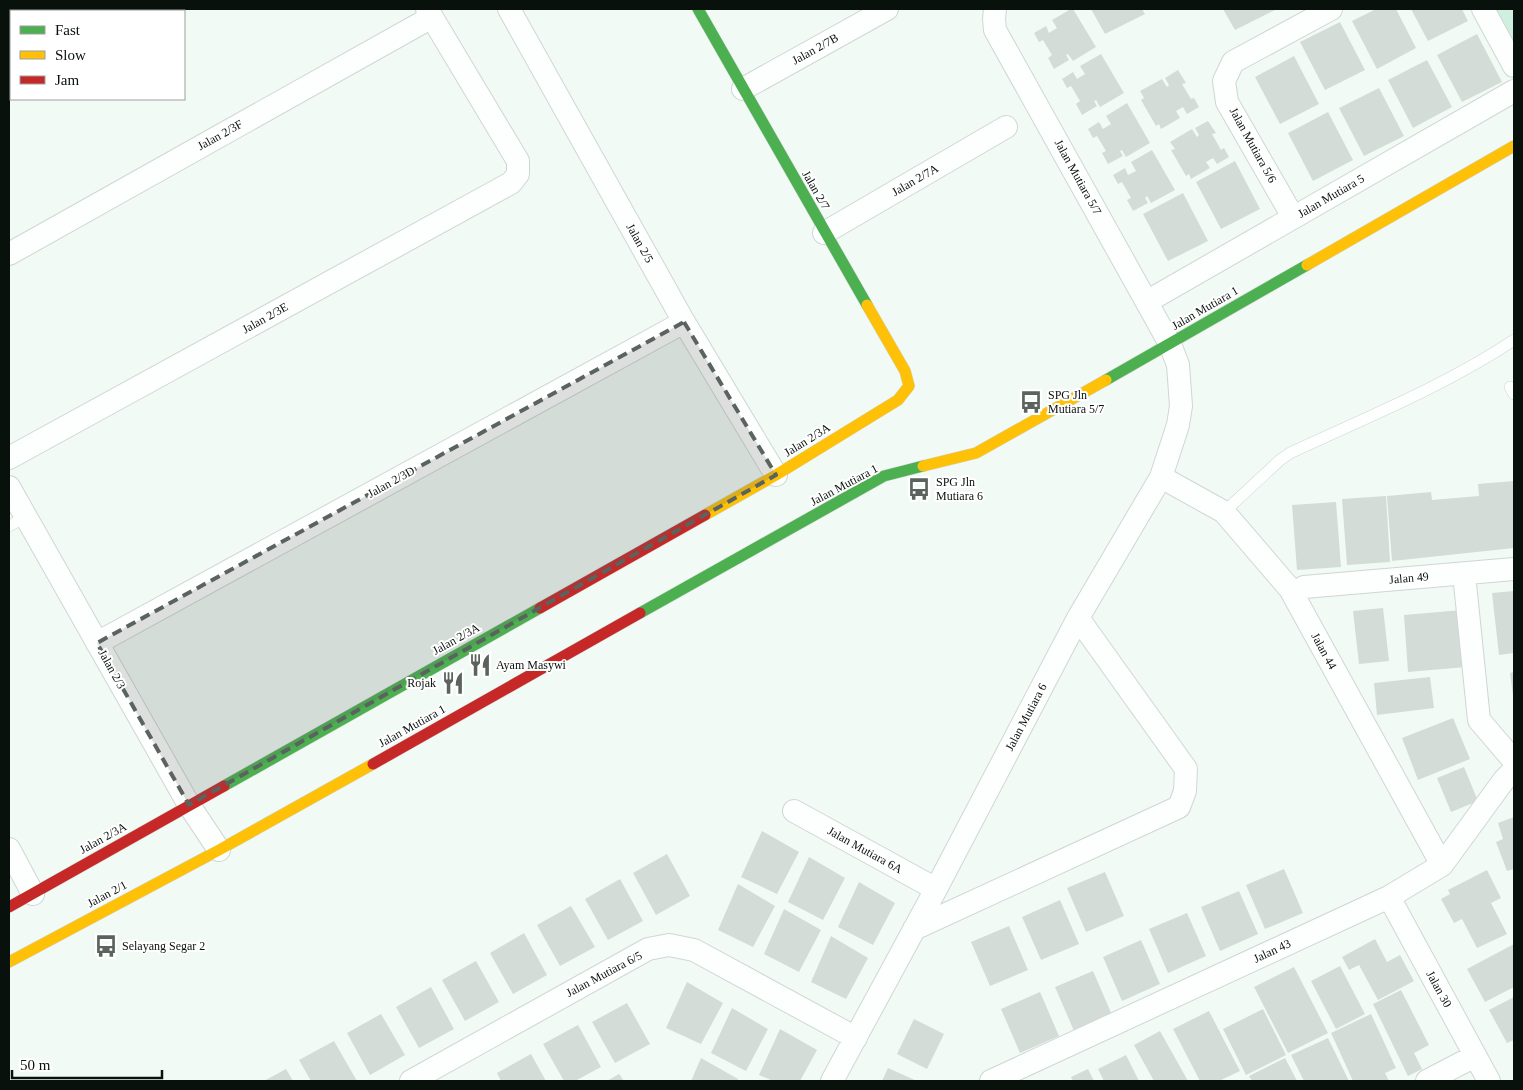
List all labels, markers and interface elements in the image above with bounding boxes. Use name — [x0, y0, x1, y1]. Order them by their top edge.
legend — [10, 10, 185, 100]
text: Fast — [55, 22, 81, 38]
street label: Jalan 2/7B — [789, 31, 841, 67]
text: Slow — [55, 47, 86, 63]
text: Jam — [55, 72, 79, 88]
street label: Jalan Mutiara 5/6 — [1227, 105, 1279, 185]
street label: Jalan 2/3F — [195, 117, 245, 153]
street label: Jalan Mutiara 5/7 — [1052, 137, 1104, 217]
street label: Jalan 2/7A — [889, 161, 941, 199]
street label: Jalan 2/7 — [799, 168, 833, 212]
street label: Jalan Mutiara 5 — [1295, 171, 1367, 221]
street label: Jalan 2/5 — [623, 221, 657, 265]
street label: Jalan Mutiara 1 — [1169, 283, 1241, 333]
street label: Jalan 2/3E — [240, 300, 290, 336]
place label: SPG Jln Mutiara 5/7 — [1048, 388, 1104, 416]
bus stop icon: SPG Jln Mutiara 5/7 — [1018, 389, 1044, 415]
street label: Jalan 2/3A — [781, 420, 833, 460]
street label: Jalan Mutiara 1 — [808, 461, 880, 509]
street label: Jalan 2/3D — [365, 463, 417, 501]
place label: SPG Jln Mutiara 6 — [936, 475, 983, 503]
bus stop icon: SPG Jln Mutiara 6 — [906, 476, 932, 502]
street label: Jalan 49 — [1389, 569, 1429, 587]
street label: Jalan 2/3A — [430, 620, 482, 658]
street label: Jalan 44 — [1308, 630, 1340, 672]
street label: Jalan 2/3 — [95, 647, 129, 691]
restaurant icon: Ayam Masywi — [467, 652, 493, 678]
place label: Ayam Masywi — [496, 658, 567, 672]
restaurant icon: Rojak — [440, 670, 466, 696]
place label: Rojak — [407, 676, 436, 690]
street label: Jalan Mutiara 6 — [1002, 681, 1050, 753]
street label: Jalan Mutiara 1 — [376, 702, 448, 750]
street label: Jalan 2/3A — [77, 819, 129, 857]
street label: Jalan Mutiara 6A — [825, 824, 905, 876]
street label: Jalan 2/1 — [85, 878, 129, 910]
bus stop icon: Selayang Segar 2 — [93, 933, 119, 959]
street label: Jalan 43 — [1251, 936, 1293, 966]
place label: Selayang Segar 2 — [122, 939, 205, 953]
street label: Jalan Mutiara 6/5 — [564, 948, 644, 1000]
street label: Jalan 30 — [1423, 968, 1455, 1010]
scale bar — [12, 1048, 162, 1080]
text: 50 m — [20, 1057, 51, 1073]

